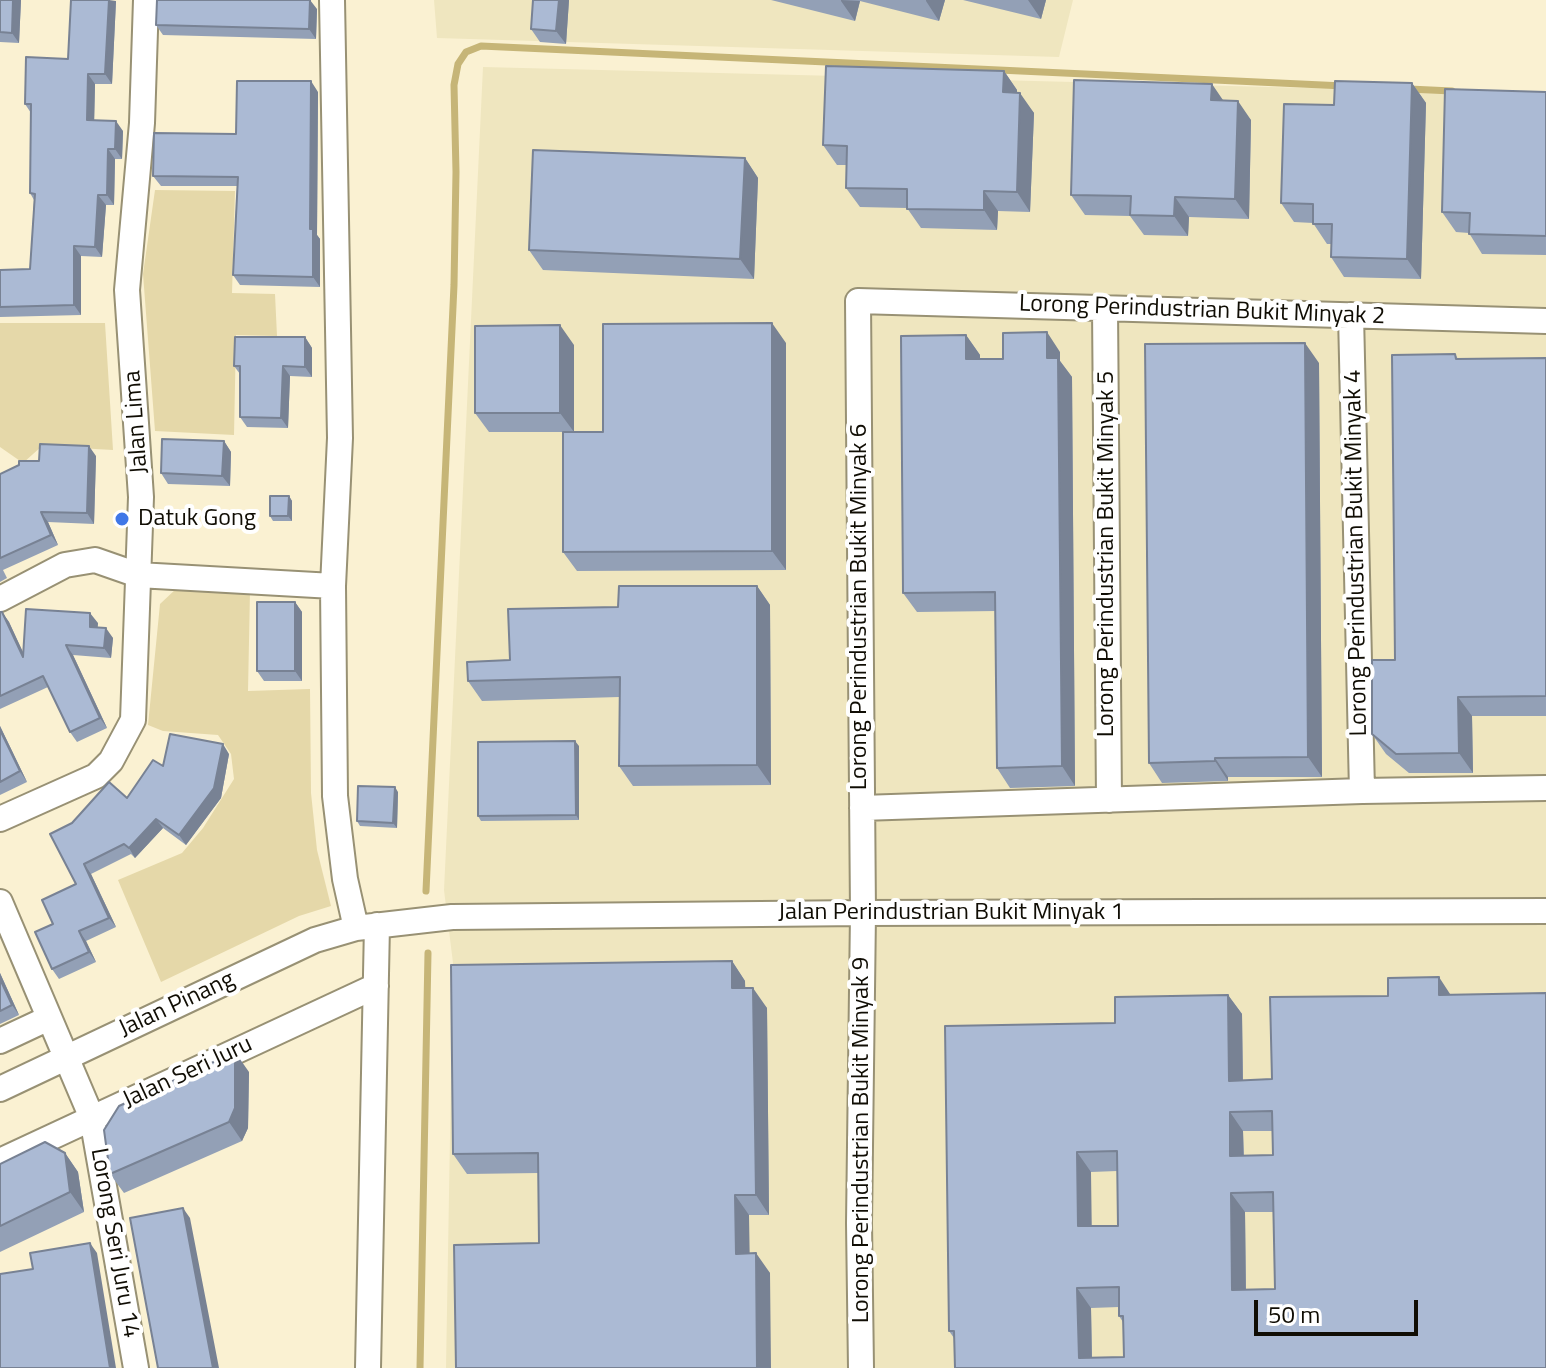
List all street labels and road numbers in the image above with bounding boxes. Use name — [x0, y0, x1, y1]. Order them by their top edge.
street label: Lorong Perindustrian Bukit Minyak 2 — [1018, 290, 1386, 332]
street label: Jalan Lima — [119, 369, 155, 475]
street label: Lorong Perindustrian Bukit Minyak 4 — [1339, 370, 1375, 736]
street label: Lorong Perindustrian Bukit Minyak 5 — [1093, 371, 1121, 737]
street label: Lorong Perindustrian Bukit Minyak 6 — [846, 424, 874, 790]
street label: Jalan Perindustrian Bukit Minyak 1 — [778, 899, 1124, 927]
street label: Lorong Perindustrian Bukit Minyak 9 — [848, 957, 876, 1323]
street label: Jalan Pinang — [115, 966, 239, 1044]
street label: Jalan Seri Juru — [119, 1030, 257, 1116]
street label: Lorong Seri Juru 14 — [83, 1146, 145, 1340]

